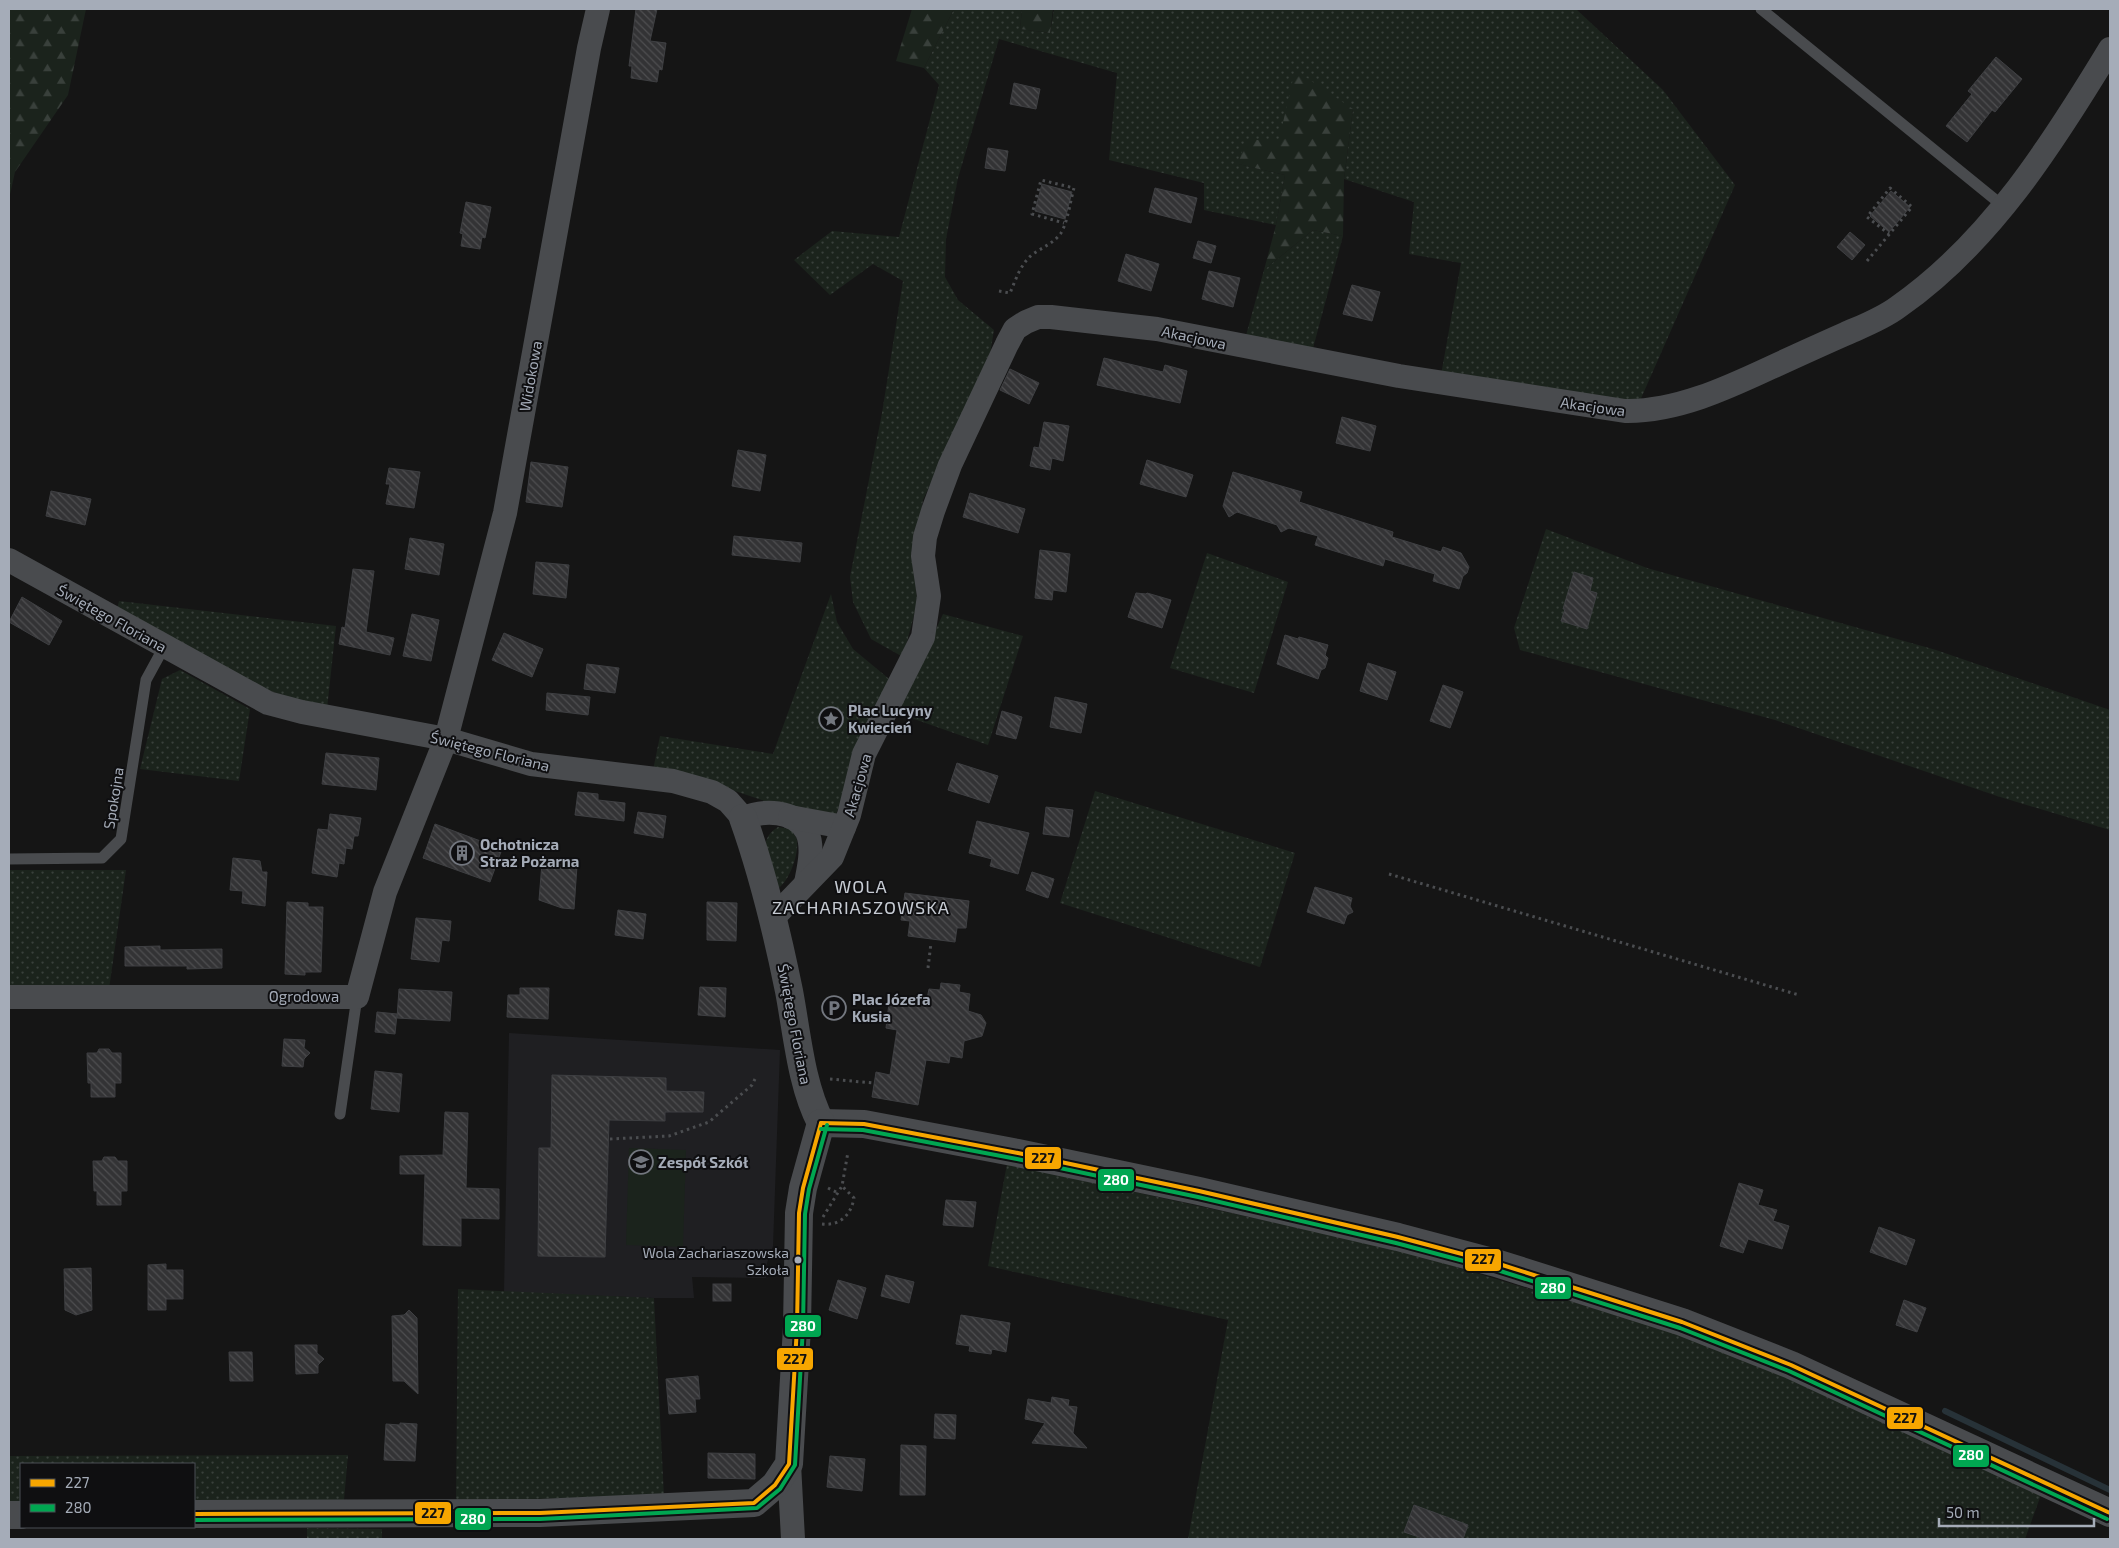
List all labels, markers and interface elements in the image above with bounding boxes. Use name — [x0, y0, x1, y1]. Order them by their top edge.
street label: Akacjowa — [1160, 321, 1228, 354]
street label: Widokowa — [515, 339, 545, 413]
street label: Akacjowa — [1559, 393, 1627, 420]
street label: Świętego Floriana — [54, 580, 170, 656]
place label: Plac Lucyny Kwiecień — [848, 701, 933, 736]
place icon: Plac Lucyny Kwiecień — [818, 706, 844, 732]
street label: Świętego Floriana — [428, 727, 552, 775]
street label: Akacjowa — [839, 751, 876, 819]
street label: Spokojna — [99, 766, 128, 830]
place label: Ochotnicza Straż Pożarna — [480, 835, 579, 870]
building icon: Ochotnicza Straż Pożarna — [449, 840, 475, 866]
district label: WOLA ZACHARIASZOWSKA — [772, 875, 950, 918]
street label: Świętego Floriana — [774, 962, 816, 1086]
street label: Ogrodowa — [269, 987, 339, 1005]
place label: Plac Józefa Kusia — [852, 990, 931, 1025]
parking icon: Plac Józefa Kusia — [821, 995, 847, 1021]
line badge: 227 — [1024, 1146, 1062, 1170]
school or university icon: Zespół Szkół — [628, 1149, 654, 1175]
text: 227 — [1031, 1149, 1055, 1166]
place label: Zespół Szkół — [658, 1153, 749, 1171]
line badge: 280 — [1097, 1168, 1135, 1192]
text: 280 — [1103, 1171, 1129, 1188]
place label: Wola Zachariaszowska Szkoła — [642, 1244, 789, 1278]
line badge: 227 — [1464, 1248, 1502, 1272]
text: 227 — [1471, 1250, 1495, 1267]
marker: Wola Zachariaszowska Szkoła — [793, 1255, 803, 1265]
line badge: 280 — [1534, 1276, 1572, 1300]
text: 280 — [1540, 1279, 1566, 1296]
line badge: 280 — [784, 1314, 822, 1338]
text: 280 — [790, 1317, 816, 1334]
line badge: 227 — [776, 1347, 814, 1371]
text: 227 — [783, 1350, 807, 1367]
line badge: 227 — [1886, 1406, 1924, 1430]
text: 227 — [1893, 1409, 1917, 1426]
line badge: 280 — [1952, 1444, 1990, 1468]
text: 280 — [1958, 1446, 1984, 1463]
legend — [20, 1463, 195, 1528]
text: 227 — [65, 1473, 90, 1491]
scale bar — [1939, 1496, 2094, 1528]
text: 280 — [65, 1498, 92, 1516]
line badge: 227 — [414, 1501, 452, 1525]
text: 50 m — [1946, 1503, 1980, 1521]
text: 227 — [421, 1504, 445, 1521]
line badge: 280 — [454, 1507, 492, 1531]
text: 280 — [460, 1510, 486, 1527]

